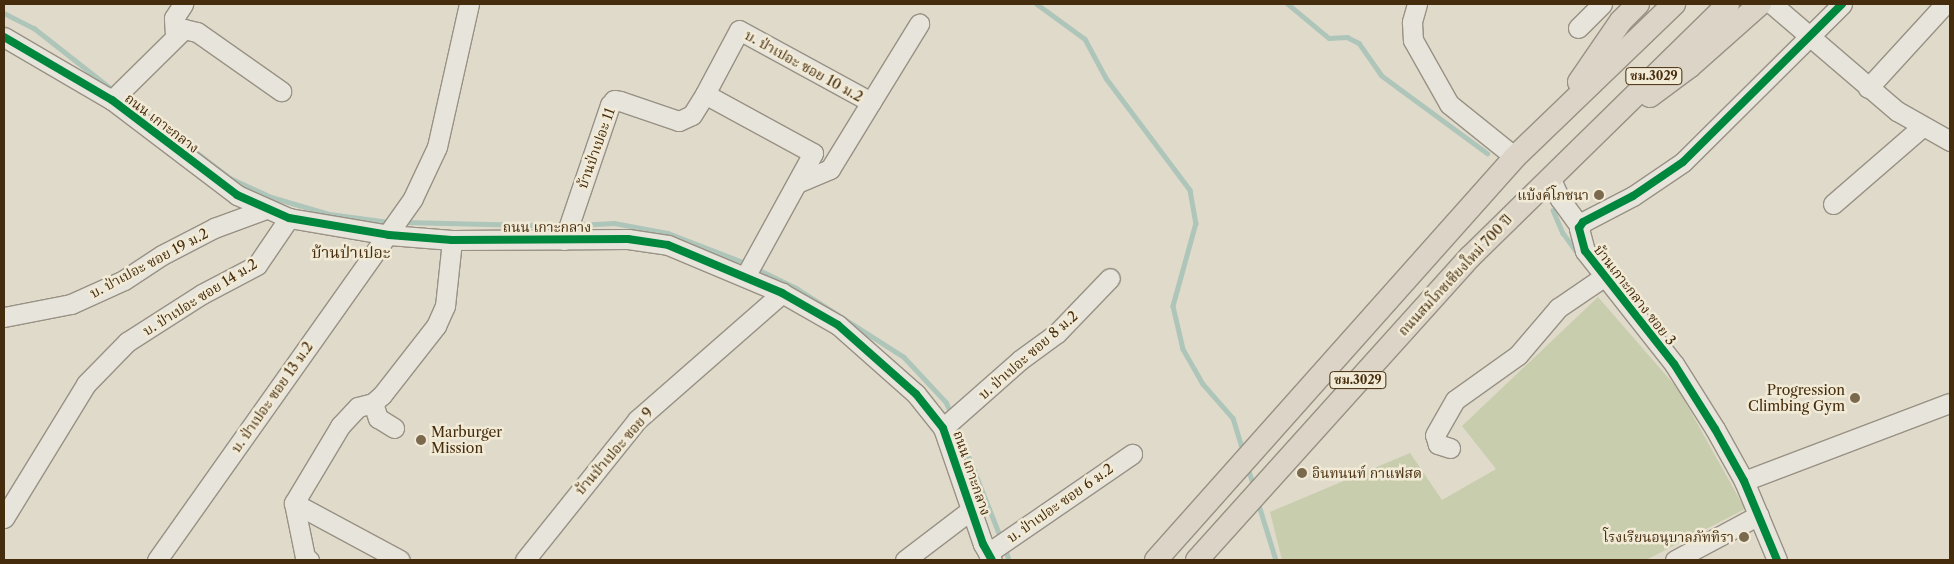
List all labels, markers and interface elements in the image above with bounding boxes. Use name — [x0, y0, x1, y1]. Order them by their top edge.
street label: บ. ป่าเปอะ ซอย 10 ม.2 — [742, 27, 866, 105]
road number: ชม.3029 — [1625, 66, 1683, 85]
street label: ถนน เกาะกลาง — [122, 90, 202, 156]
street label: บ้านป่าเปอะ 11 — [574, 105, 618, 191]
place label: แบ้งค์โภชนา — [1517, 187, 1589, 203]
marker: แบ้งค์โภชนา — [1593, 189, 1605, 201]
street label: ถนนสมโภชเชียงใหม่ 700 ปี — [1395, 211, 1515, 339]
street label: ถนน เกาะกลาง — [503, 219, 591, 235]
street label: บ. ป่าเปอะ ซอย 19 ม.2 — [87, 225, 211, 301]
street label: บ้านเกาะกลาง ซอย 3 — [1591, 241, 1679, 349]
district label: บ้านป่าเปอะ — [311, 242, 391, 262]
street label: บ. ป่าเปอะ ซอย 14 ม.2 — [140, 255, 260, 339]
street label: บ. ป่าเปอะ ซอย 8 ม.2 — [975, 307, 1081, 403]
street label: บ. ป่าเปอะ ซอย 13 ม.2 — [228, 338, 316, 456]
road number: ชม.3029 — [1329, 370, 1387, 390]
place label: Progression Climbing Gym — [1748, 382, 1845, 414]
marker: Progression Climbing Gym — [1849, 392, 1861, 404]
street label: บ้านป่าเปอะ ซอย 9 — [572, 404, 656, 498]
place label: Marburger Mission — [431, 424, 502, 457]
street label: ถนน เกาะกลาง — [950, 428, 994, 518]
marker: Marburger Mission — [415, 434, 427, 446]
street label: บ. ป่าเปอะ ซอย 6 ม.2 — [1004, 460, 1116, 546]
place label: อินทนนท์ กาแฟสด — [1312, 465, 1422, 481]
marker: อินทนนท์ กาแฟสด — [1296, 467, 1308, 479]
place label: โรงเรียนอนุบาลภัททิรา — [1603, 529, 1734, 545]
marker: โรงเรียนอนุบาลภัททิรา — [1738, 531, 1750, 543]

